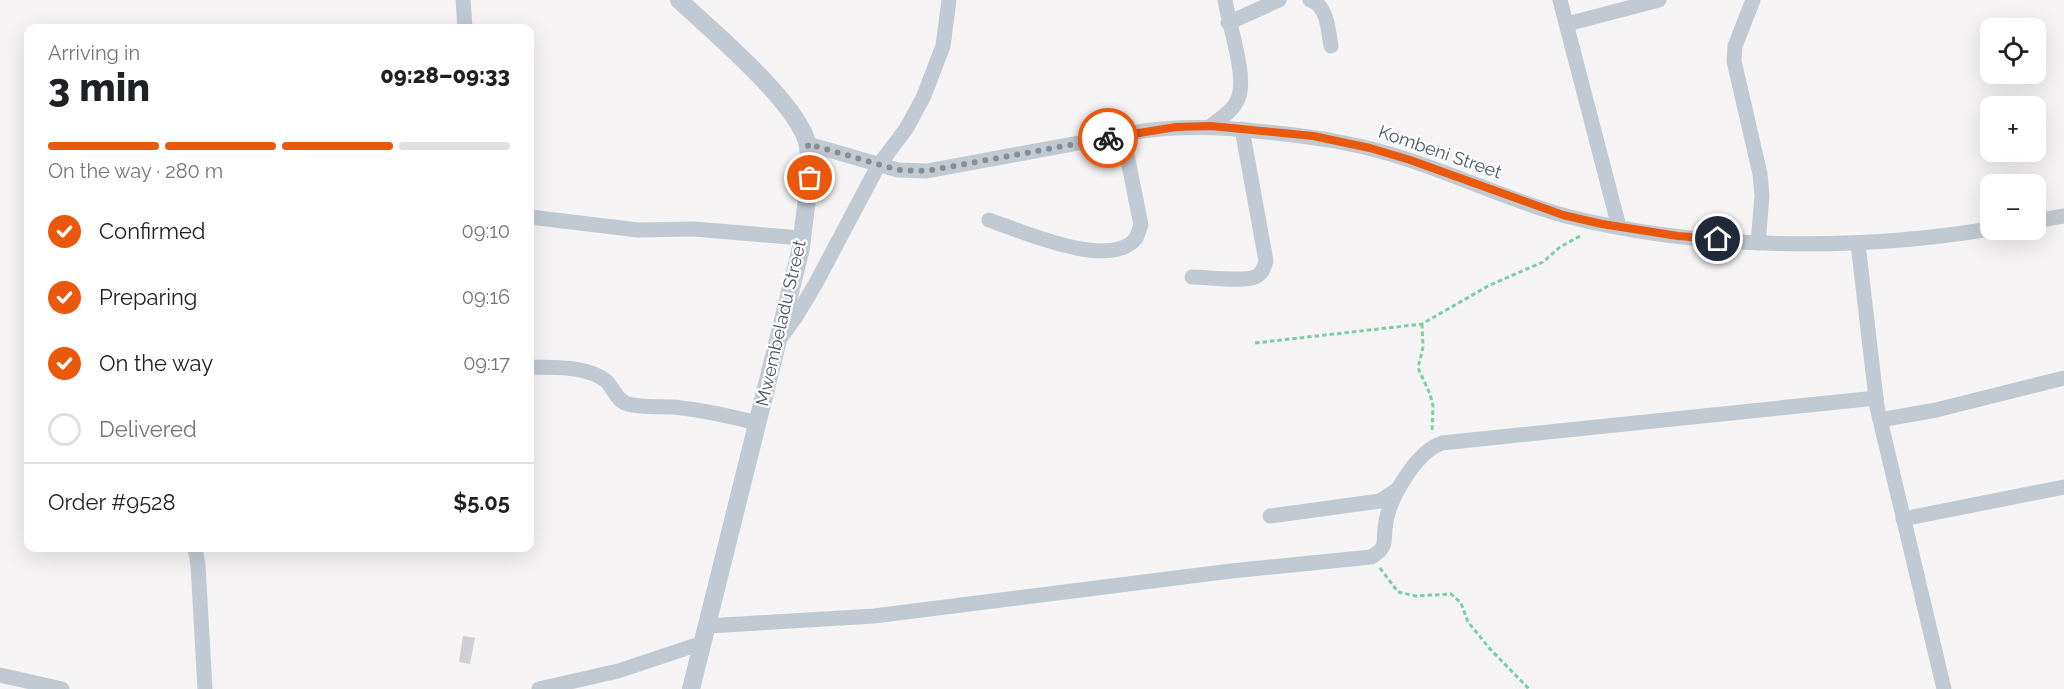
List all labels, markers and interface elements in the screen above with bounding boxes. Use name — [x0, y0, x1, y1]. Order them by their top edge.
map controls — [1980, 18, 2046, 240]
button: locate — [1980, 18, 2046, 84]
text: Arriving in — [48, 41, 140, 65]
text: 09:28–09:33 — [380, 62, 510, 88]
text: 3 min — [48, 64, 150, 110]
button: + — [1980, 96, 2046, 162]
courier — [1078, 108, 1138, 168]
street label: Kombeni Street — [1376, 121, 1505, 182]
icon: bike — [1092, 122, 1125, 155]
pin — [784, 152, 835, 203]
text: On the way · 280 m — [48, 159, 223, 183]
icon: bag — [793, 161, 826, 194]
button: − — [1980, 174, 2046, 240]
pin — [1692, 213, 1743, 264]
icon: check — [48, 215, 81, 248]
text: Confirmed — [99, 218, 206, 244]
text: 09:10 — [461, 219, 510, 243]
icon: home — [1701, 222, 1734, 255]
street label: Mwembeladu Street — [751, 238, 810, 408]
icon: check — [48, 281, 81, 314]
text: Preparing — [99, 284, 197, 310]
text: 09:16 — [462, 285, 510, 309]
icon: check — [48, 347, 81, 380]
text: On the way — [99, 350, 213, 376]
text: 09:17 — [463, 351, 510, 375]
text: Delivered — [99, 416, 197, 442]
text: Order #9528 — [48, 489, 176, 515]
text: $5.05 — [453, 489, 510, 515]

